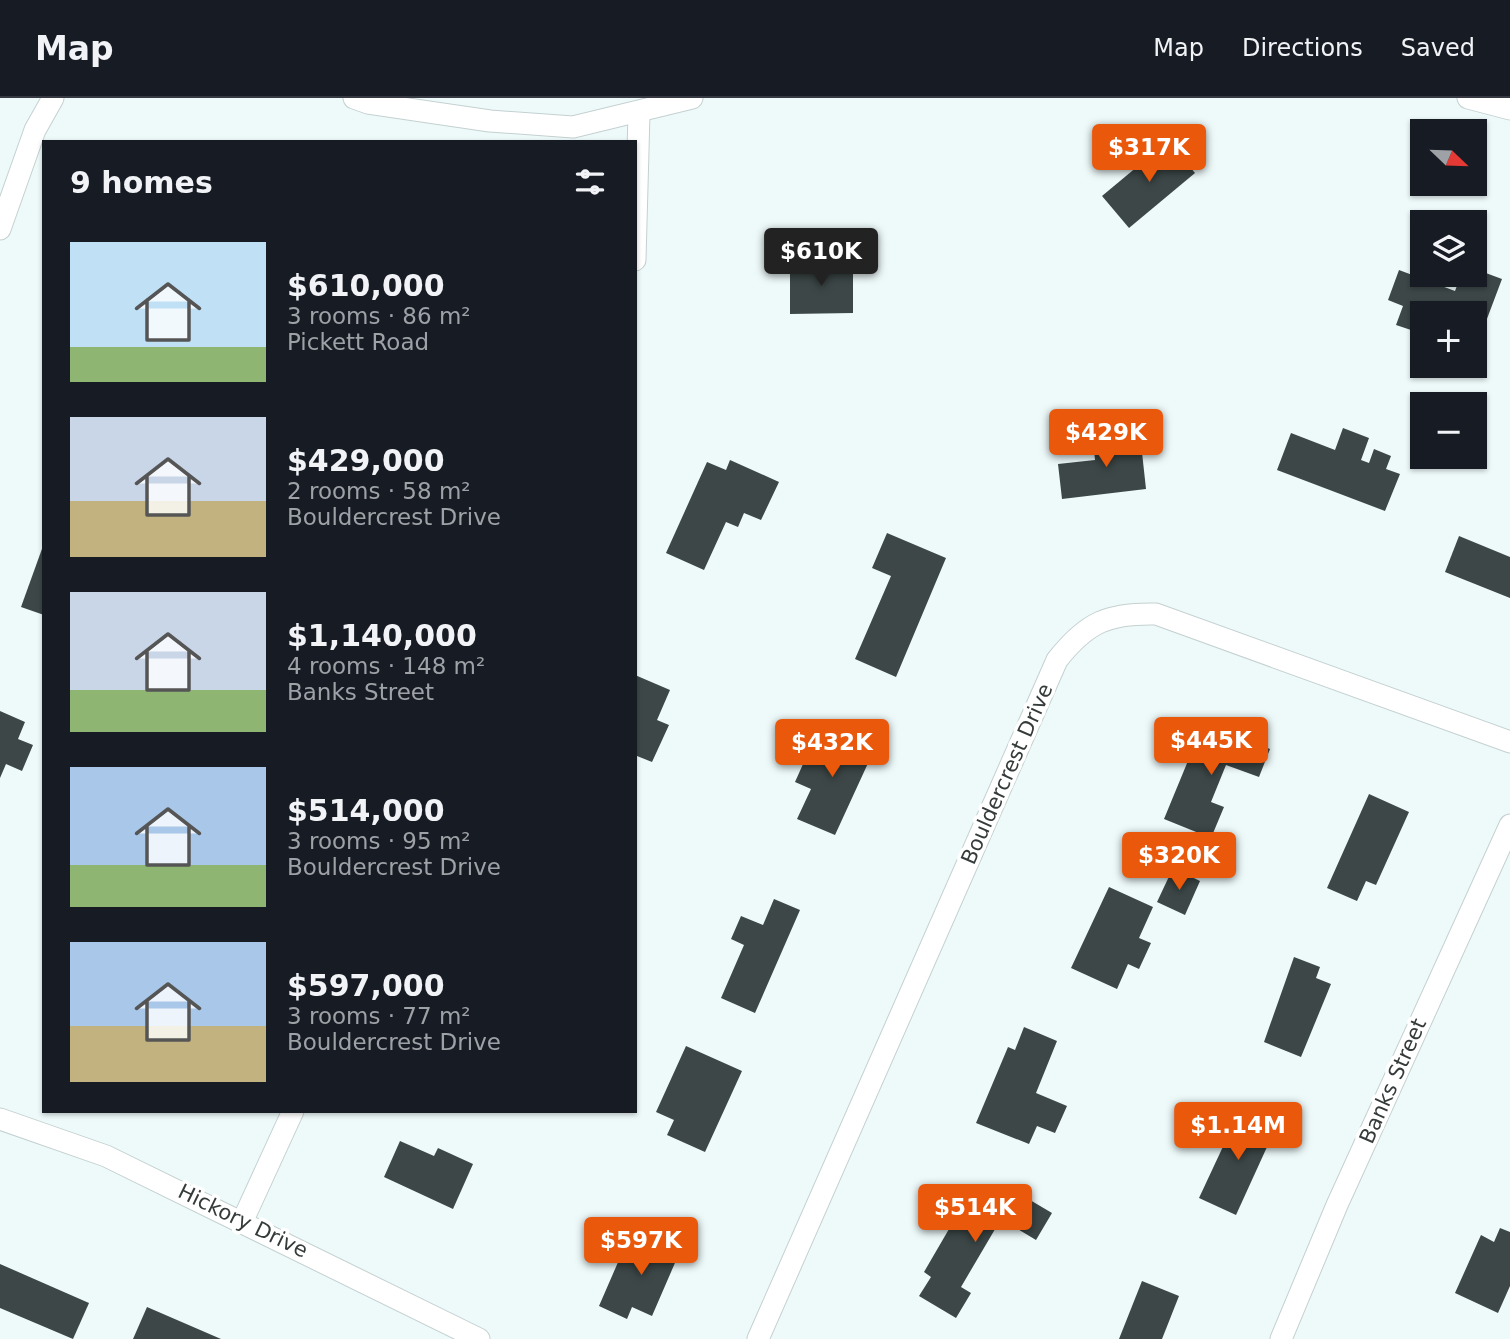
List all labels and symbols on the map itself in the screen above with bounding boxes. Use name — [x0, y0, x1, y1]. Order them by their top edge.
north arrow — [1410, 119, 1488, 196]
pin: $317K — [1100, 125, 1198, 184]
pin: $610K — [772, 228, 870, 288]
pin: $429K — [1057, 410, 1155, 469]
street label: Bouldercrest Drive — [956, 680, 1058, 868]
pin: $445K — [1162, 718, 1260, 777]
pin: $432K — [783, 720, 881, 779]
pin: $320K — [1130, 832, 1228, 892]
street label: Banks Street — [1355, 1015, 1431, 1147]
pin: $1.14M — [1181, 1102, 1295, 1162]
street label: Hickory Drive — [174, 1179, 312, 1263]
pin: $514K — [926, 1184, 1024, 1244]
pin: $597K — [592, 1218, 690, 1277]

